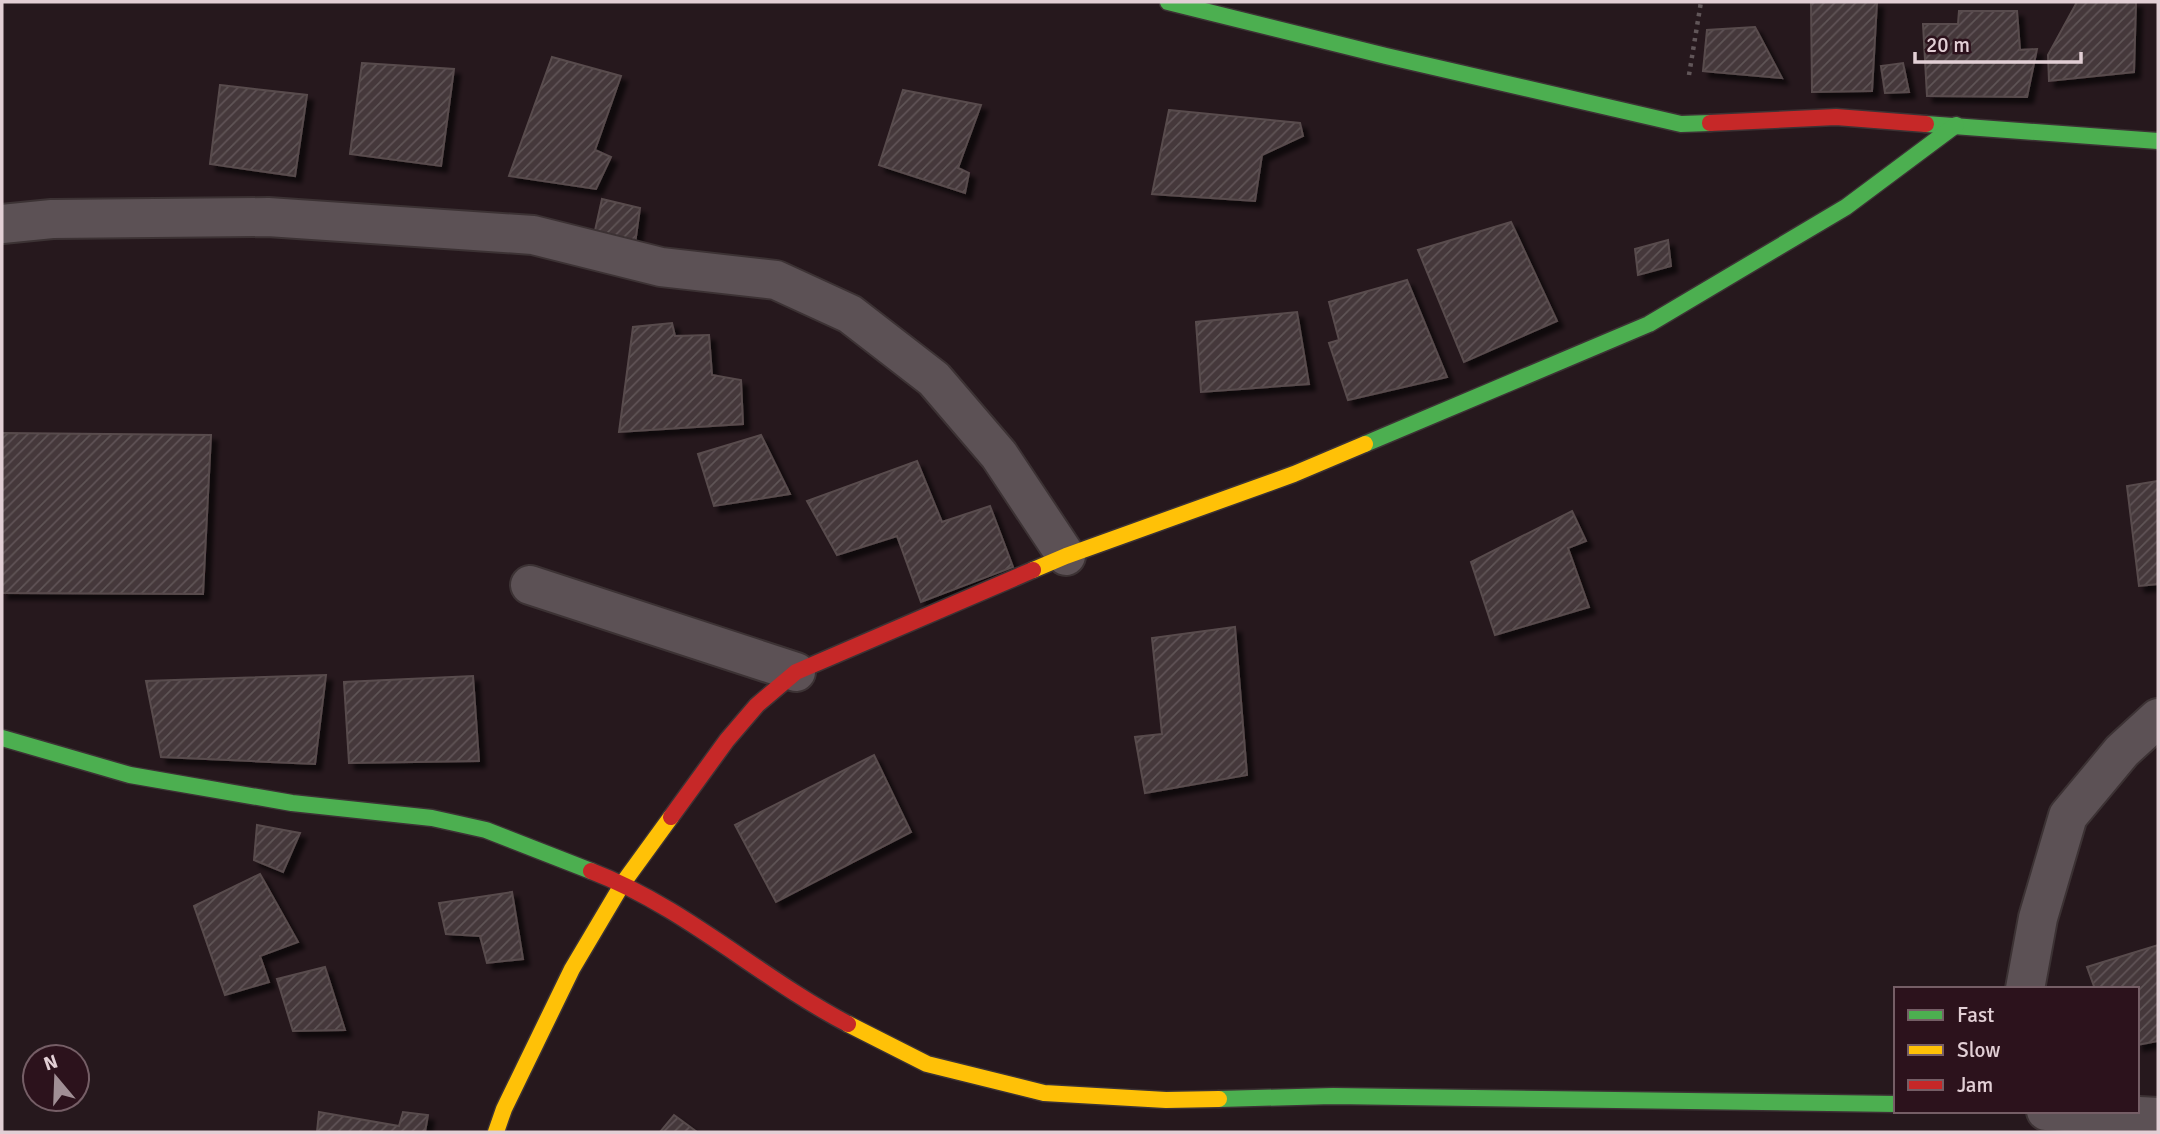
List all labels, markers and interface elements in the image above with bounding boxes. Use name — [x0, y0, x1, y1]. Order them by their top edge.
scale bar — [1915, 21, 2081, 65]
text: 20 m — [1926, 32, 1970, 58]
legend — [1894, 987, 2139, 1113]
text: Fast — [1957, 1002, 1994, 1028]
text: Slow — [1957, 1037, 2001, 1063]
north arrow — [21, 1043, 91, 1113]
text: N — [41, 1049, 61, 1076]
text: Jam — [1957, 1072, 1993, 1098]

